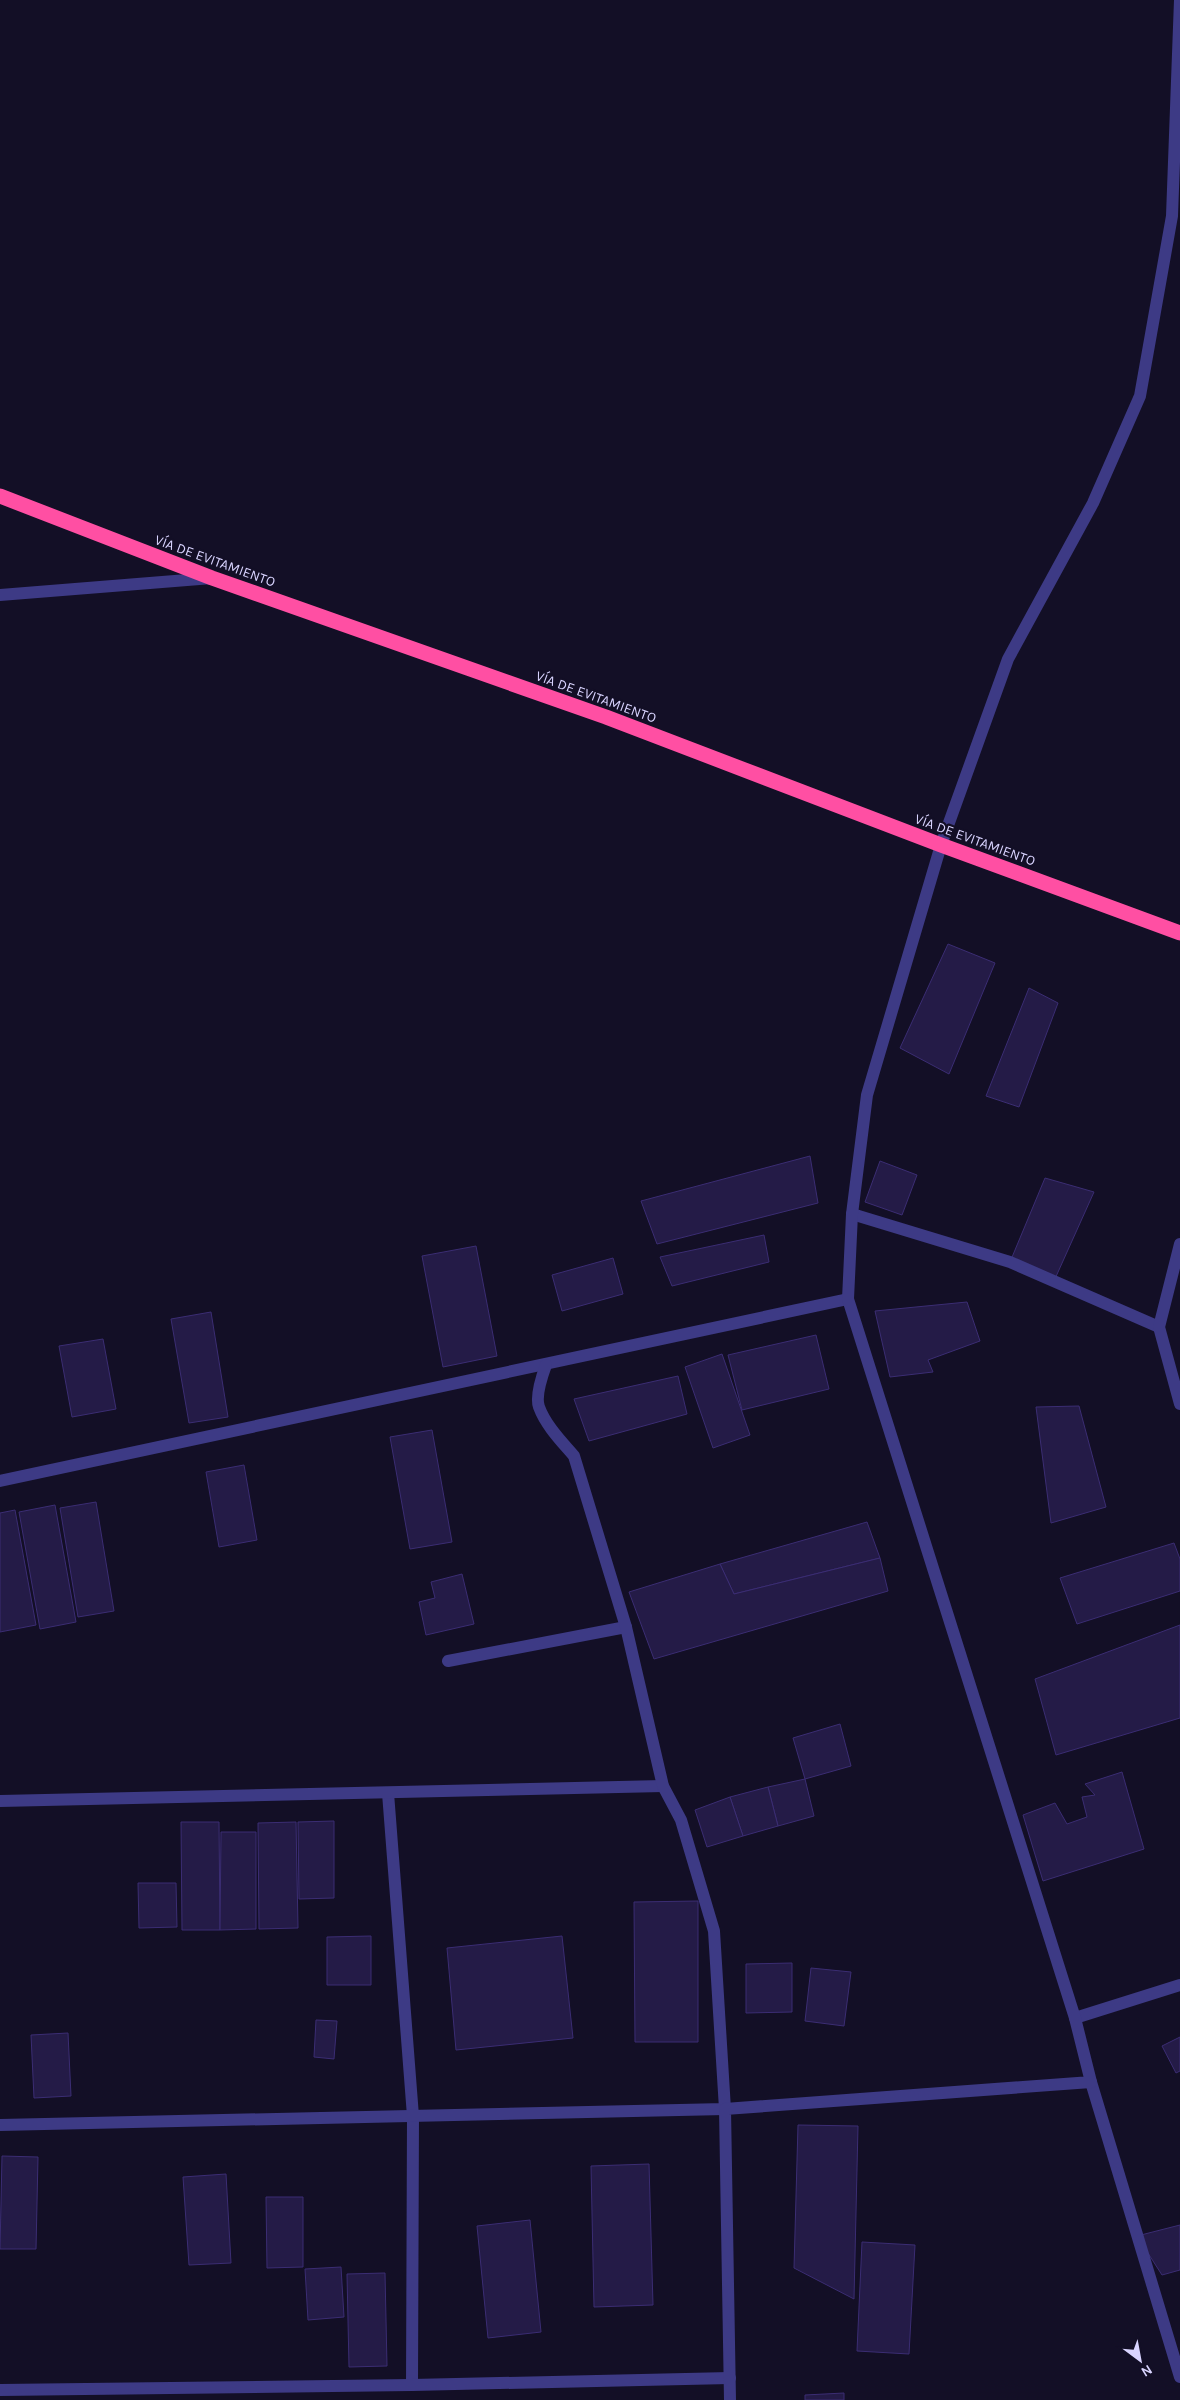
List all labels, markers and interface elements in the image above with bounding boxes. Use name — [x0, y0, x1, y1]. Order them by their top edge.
street label: VÍA DE EVITAMIENTO — [152, 530, 278, 591]
street label: VÍA DE EVITAMIENTO — [533, 666, 659, 727]
street label: VÍA DE EVITAMIENTO — [912, 809, 1038, 870]
north arrow — [1115, 2335, 1165, 2385]
text: N — [1138, 2361, 1155, 2380]

